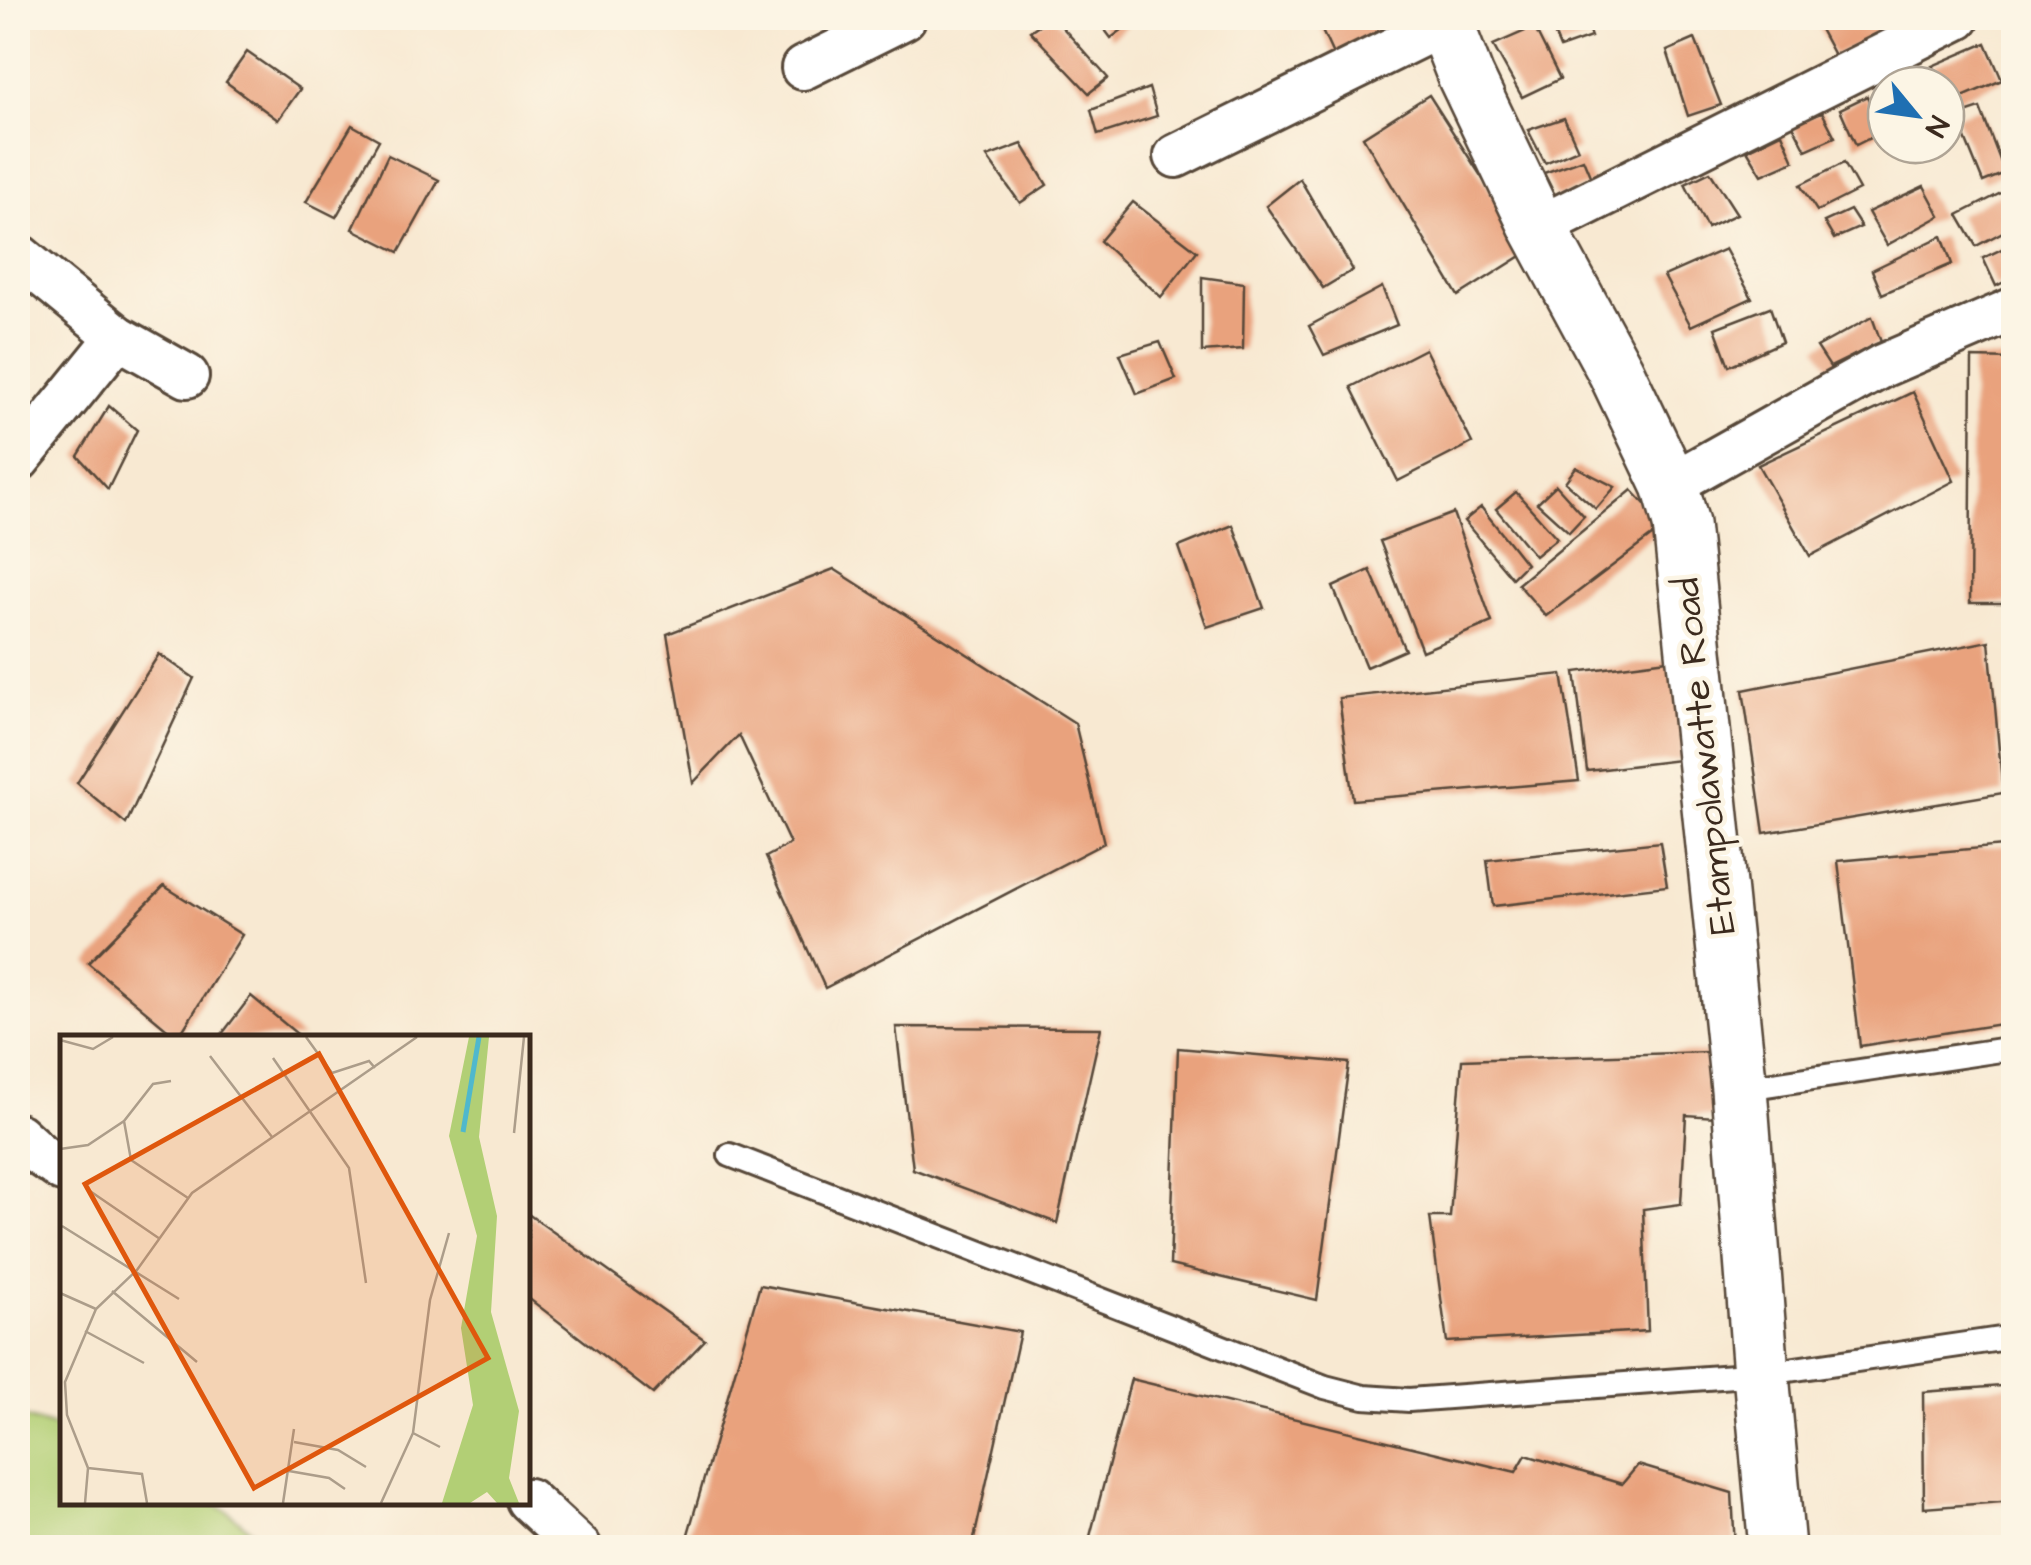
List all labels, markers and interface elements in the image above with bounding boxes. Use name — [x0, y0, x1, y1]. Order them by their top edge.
north arrow — [1866, 65, 1966, 165]
text: N — [1915, 109, 1958, 144]
street label: Etampolawatte Road — [1660, 575, 1750, 937]
inset map — [60, 1035, 530, 1505]

